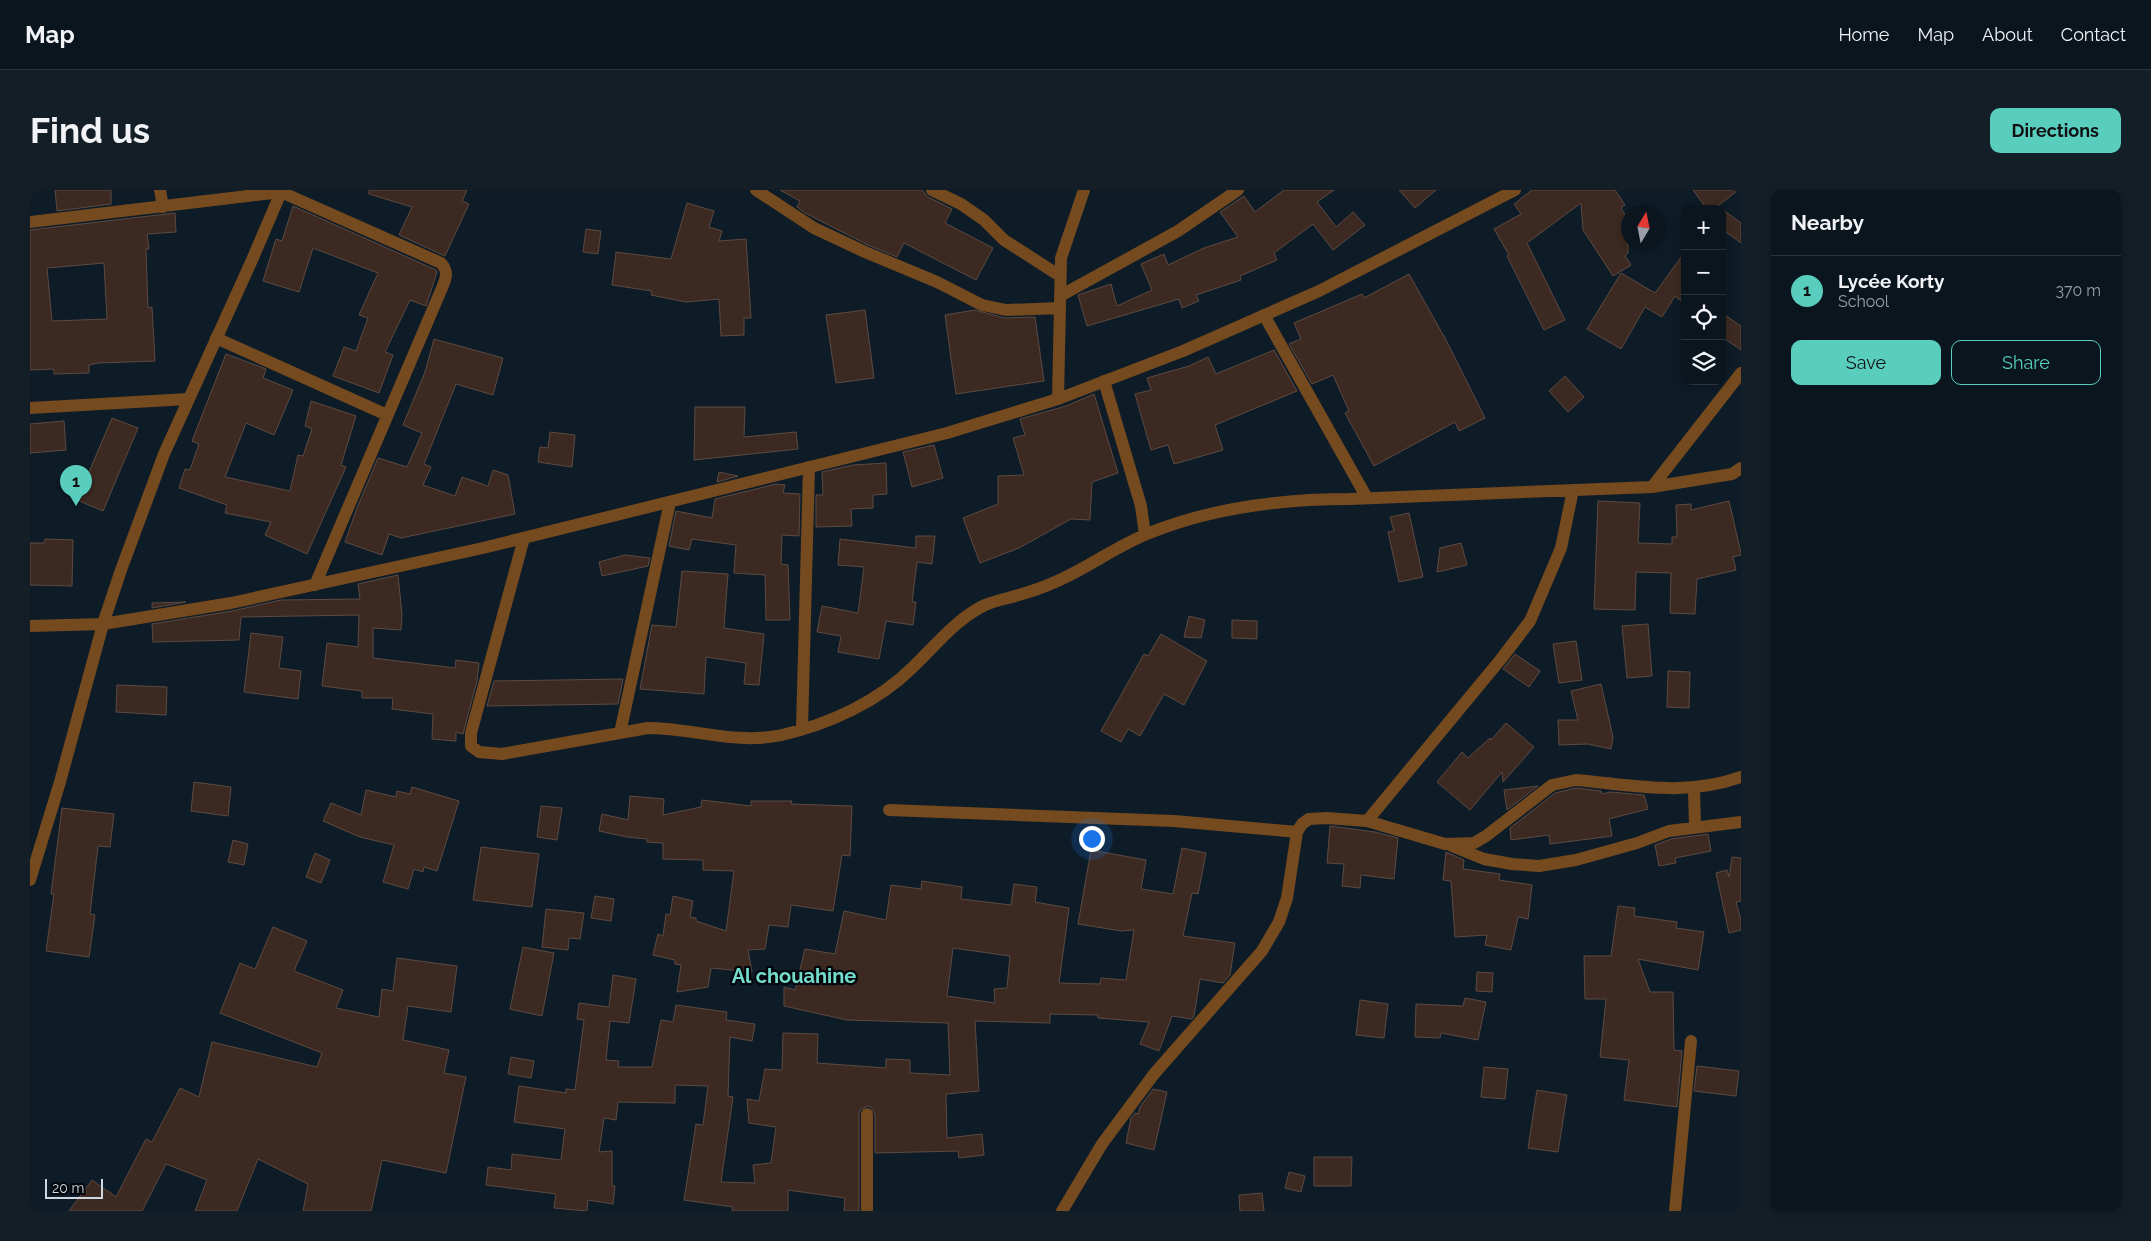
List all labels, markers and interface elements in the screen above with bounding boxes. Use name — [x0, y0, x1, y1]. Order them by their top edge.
text: Map — [25, 20, 75, 49]
text: Home — [1838, 24, 1889, 45]
text: Map — [1917, 24, 1954, 45]
text: About — [1982, 24, 2033, 45]
text: Contact — [2061, 24, 2126, 45]
button: Directions — [1990, 108, 2121, 153]
text: Find us — [30, 110, 150, 151]
north arrow — [1621, 205, 1666, 250]
map controls — [1681, 205, 1726, 385]
button: + — [1681, 205, 1726, 250]
text: Nearby — [1791, 210, 1864, 235]
button: − — [1681, 250, 1726, 295]
text: Lycée Korty — [1838, 270, 1945, 292]
text: 1 — [1803, 281, 1811, 300]
text: 370 m — [2055, 281, 2101, 300]
text: School — [1838, 292, 1889, 311]
button: locate — [1681, 295, 1726, 340]
button: layers — [1681, 340, 1726, 385]
button: Save — [1791, 340, 1941, 385]
button: Share — [1951, 340, 2101, 385]
pin: 1 — [60, 465, 92, 506]
your location — [1079, 826, 1105, 852]
district label: Al chouahine — [732, 964, 856, 988]
scale bar — [45, 1176, 102, 1199]
text: 20 m — [52, 1180, 84, 1196]

